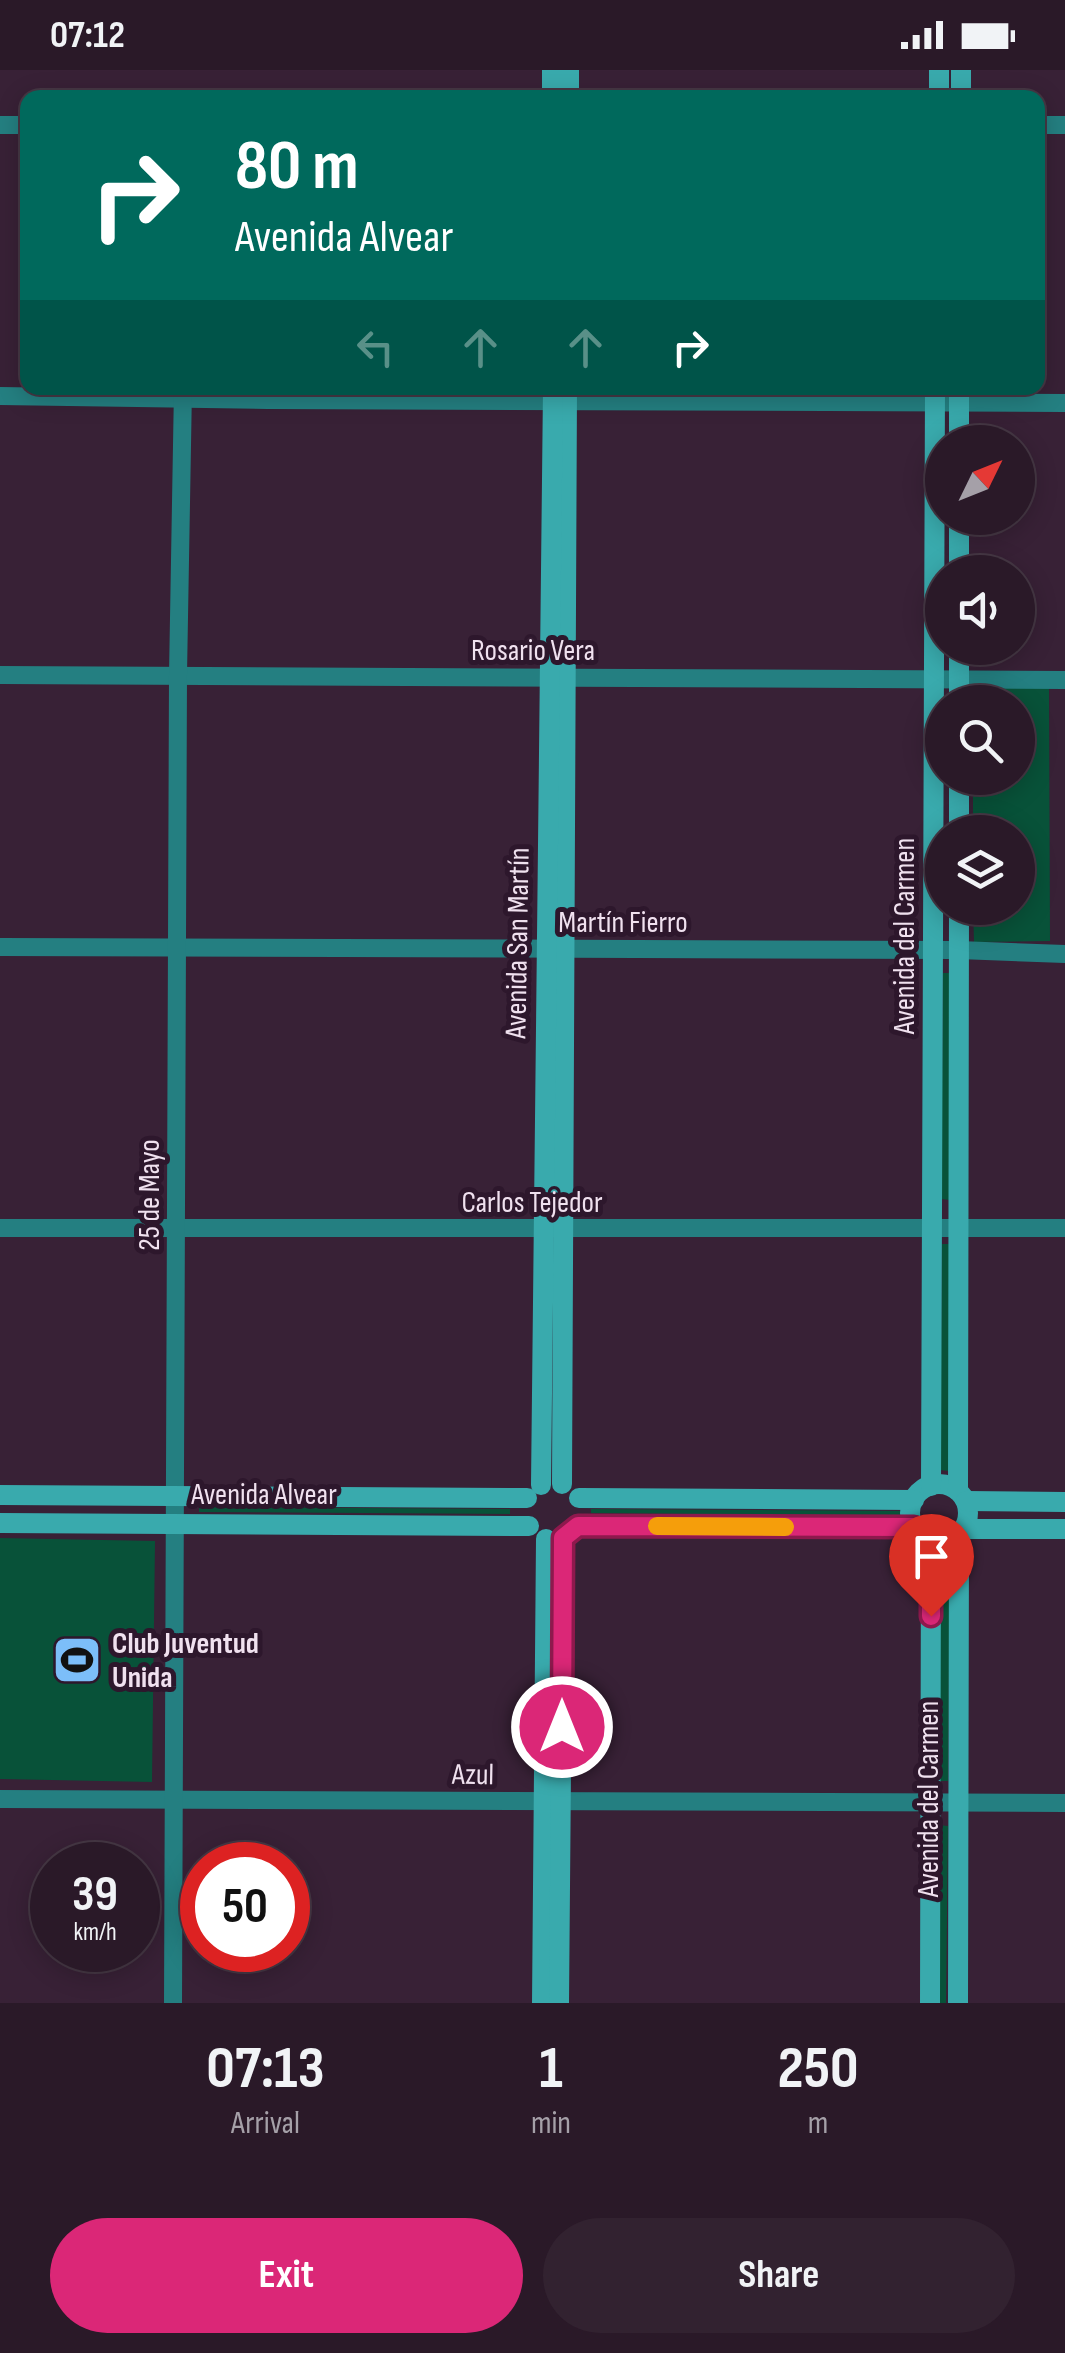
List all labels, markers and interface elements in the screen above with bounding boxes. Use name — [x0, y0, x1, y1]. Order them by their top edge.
text: 07:12 — [50, 13, 125, 58]
text: 80 m — [235, 125, 359, 209]
icon: right — [70, 130, 200, 260]
text: Avenida Alvear — [235, 210, 453, 265]
icon: left — [348, 320, 403, 375]
icon: ahead — [453, 320, 508, 375]
icon: ahead — [558, 320, 613, 375]
icon: right — [663, 320, 718, 375]
north arrow — [925, 425, 1035, 535]
map controls — [925, 425, 1035, 925]
button: sound — [925, 555, 1035, 665]
street label: Rosario Vera — [471, 633, 595, 669]
button: search — [925, 685, 1035, 795]
button: layers — [925, 815, 1035, 925]
street label: Avenida del Carmen — [887, 838, 923, 1035]
street label: Avenida San Martín — [498, 847, 538, 1040]
street label: Martín Fierro — [558, 905, 688, 941]
street label: 25 de Mayo — [132, 1139, 168, 1251]
street label: Carlos Tejedor — [461, 1185, 603, 1221]
street label: Avenida Alvear — [190, 1477, 337, 1513]
pin — [889, 1514, 974, 1617]
icon: arrive — [904, 1529, 959, 1584]
place label: Club Juventud Unida — [112, 1626, 259, 1696]
sports icon: Club Juventud Unida — [51, 1634, 103, 1686]
position arrow — [510, 1675, 614, 1779]
street label: Avenida del Carmen — [911, 1701, 947, 1898]
street label: Azul — [451, 1757, 494, 1793]
speed limit sign: 50 — [180, 1842, 310, 1972]
text: 39 — [72, 1865, 118, 1925]
text: km/h — [73, 1917, 117, 1948]
text: 07:13 — [206, 2033, 325, 2105]
text: 1 — [539, 2033, 563, 2105]
text: 250 — [777, 2033, 859, 2105]
text: Arrival — [231, 2104, 300, 2143]
text: min — [531, 2104, 571, 2143]
text: m — [808, 2104, 828, 2143]
button: Exit — [50, 2218, 523, 2333]
button: Share — [543, 2218, 1015, 2333]

